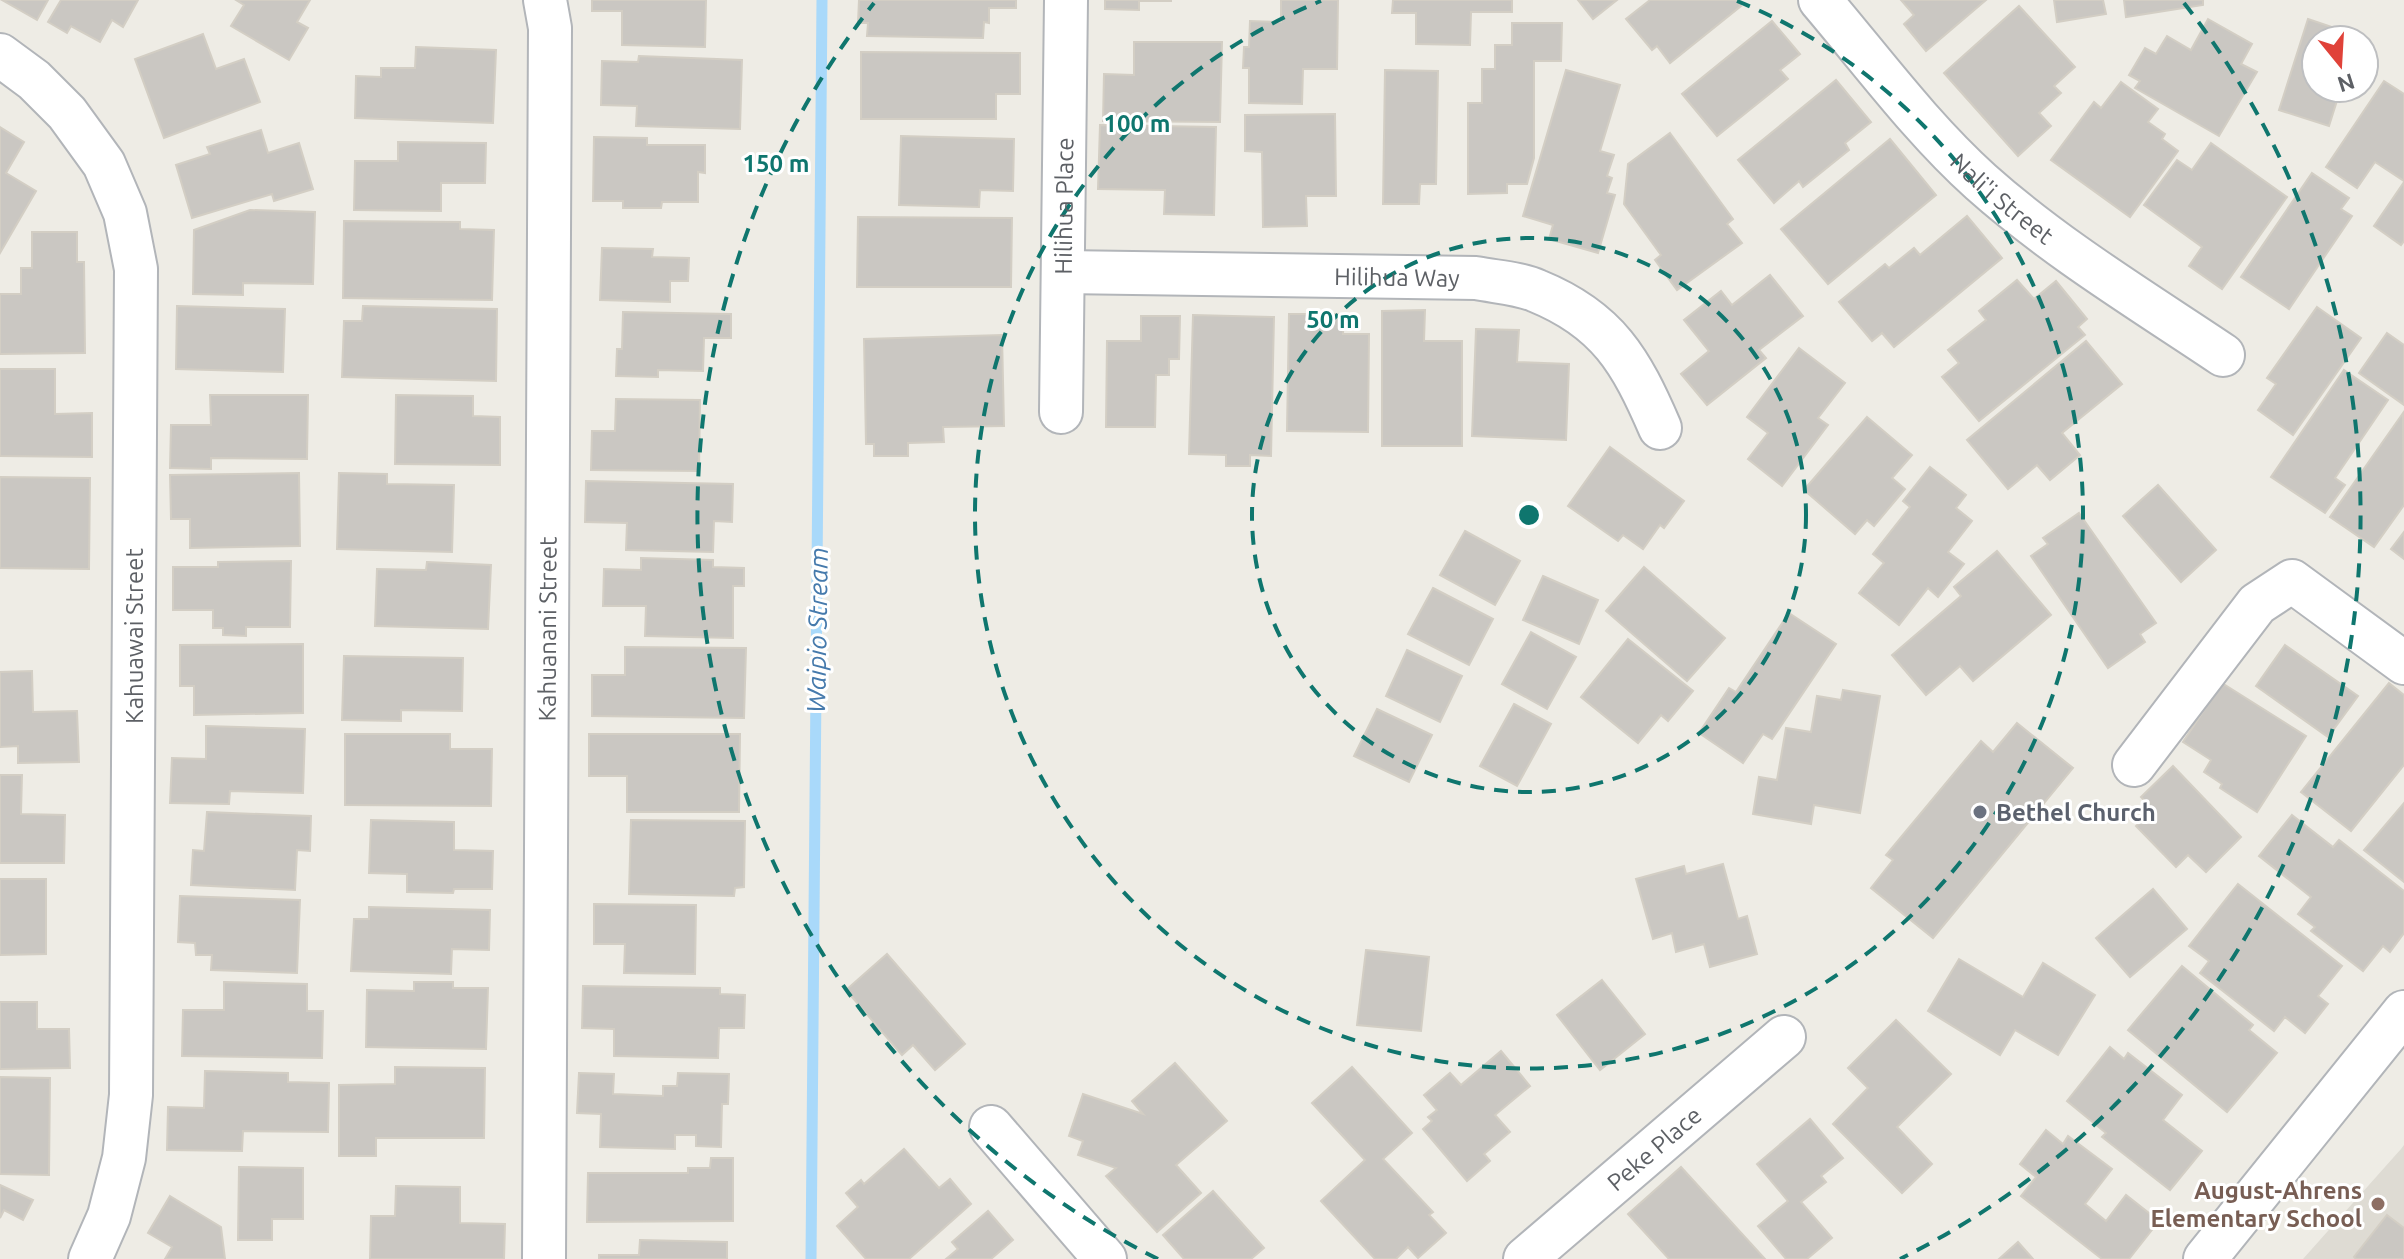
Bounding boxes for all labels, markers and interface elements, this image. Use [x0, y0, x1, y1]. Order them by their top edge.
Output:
north arrow [2300, 24, 2380, 104]
text: N [2335, 69, 2358, 98]
text: 100 m [1104, 110, 1170, 137]
street label: Hilihua Place [1049, 137, 1078, 275]
street label: Nali'i Street [1945, 147, 2059, 249]
text: 150 m [743, 150, 809, 177]
street label: Hilihua Way [1334, 262, 1460, 291]
text: 50 m [1306, 306, 1360, 333]
centre of rings [1515, 501, 1543, 529]
street label: Kahuanani Street [533, 536, 561, 722]
street label: Kahuawai Street [121, 547, 148, 724]
water label: Waipio Stream [801, 547, 833, 713]
place label: Bethel Church [1996, 799, 2156, 826]
marker: Bethel Church [1971, 803, 1989, 821]
street label: Peke Place [1602, 1101, 1707, 1196]
place label: August-Ahrens Elementary School [2150, 1177, 2362, 1232]
marker: August-Ahrens Elementary School [2369, 1195, 2387, 1213]

